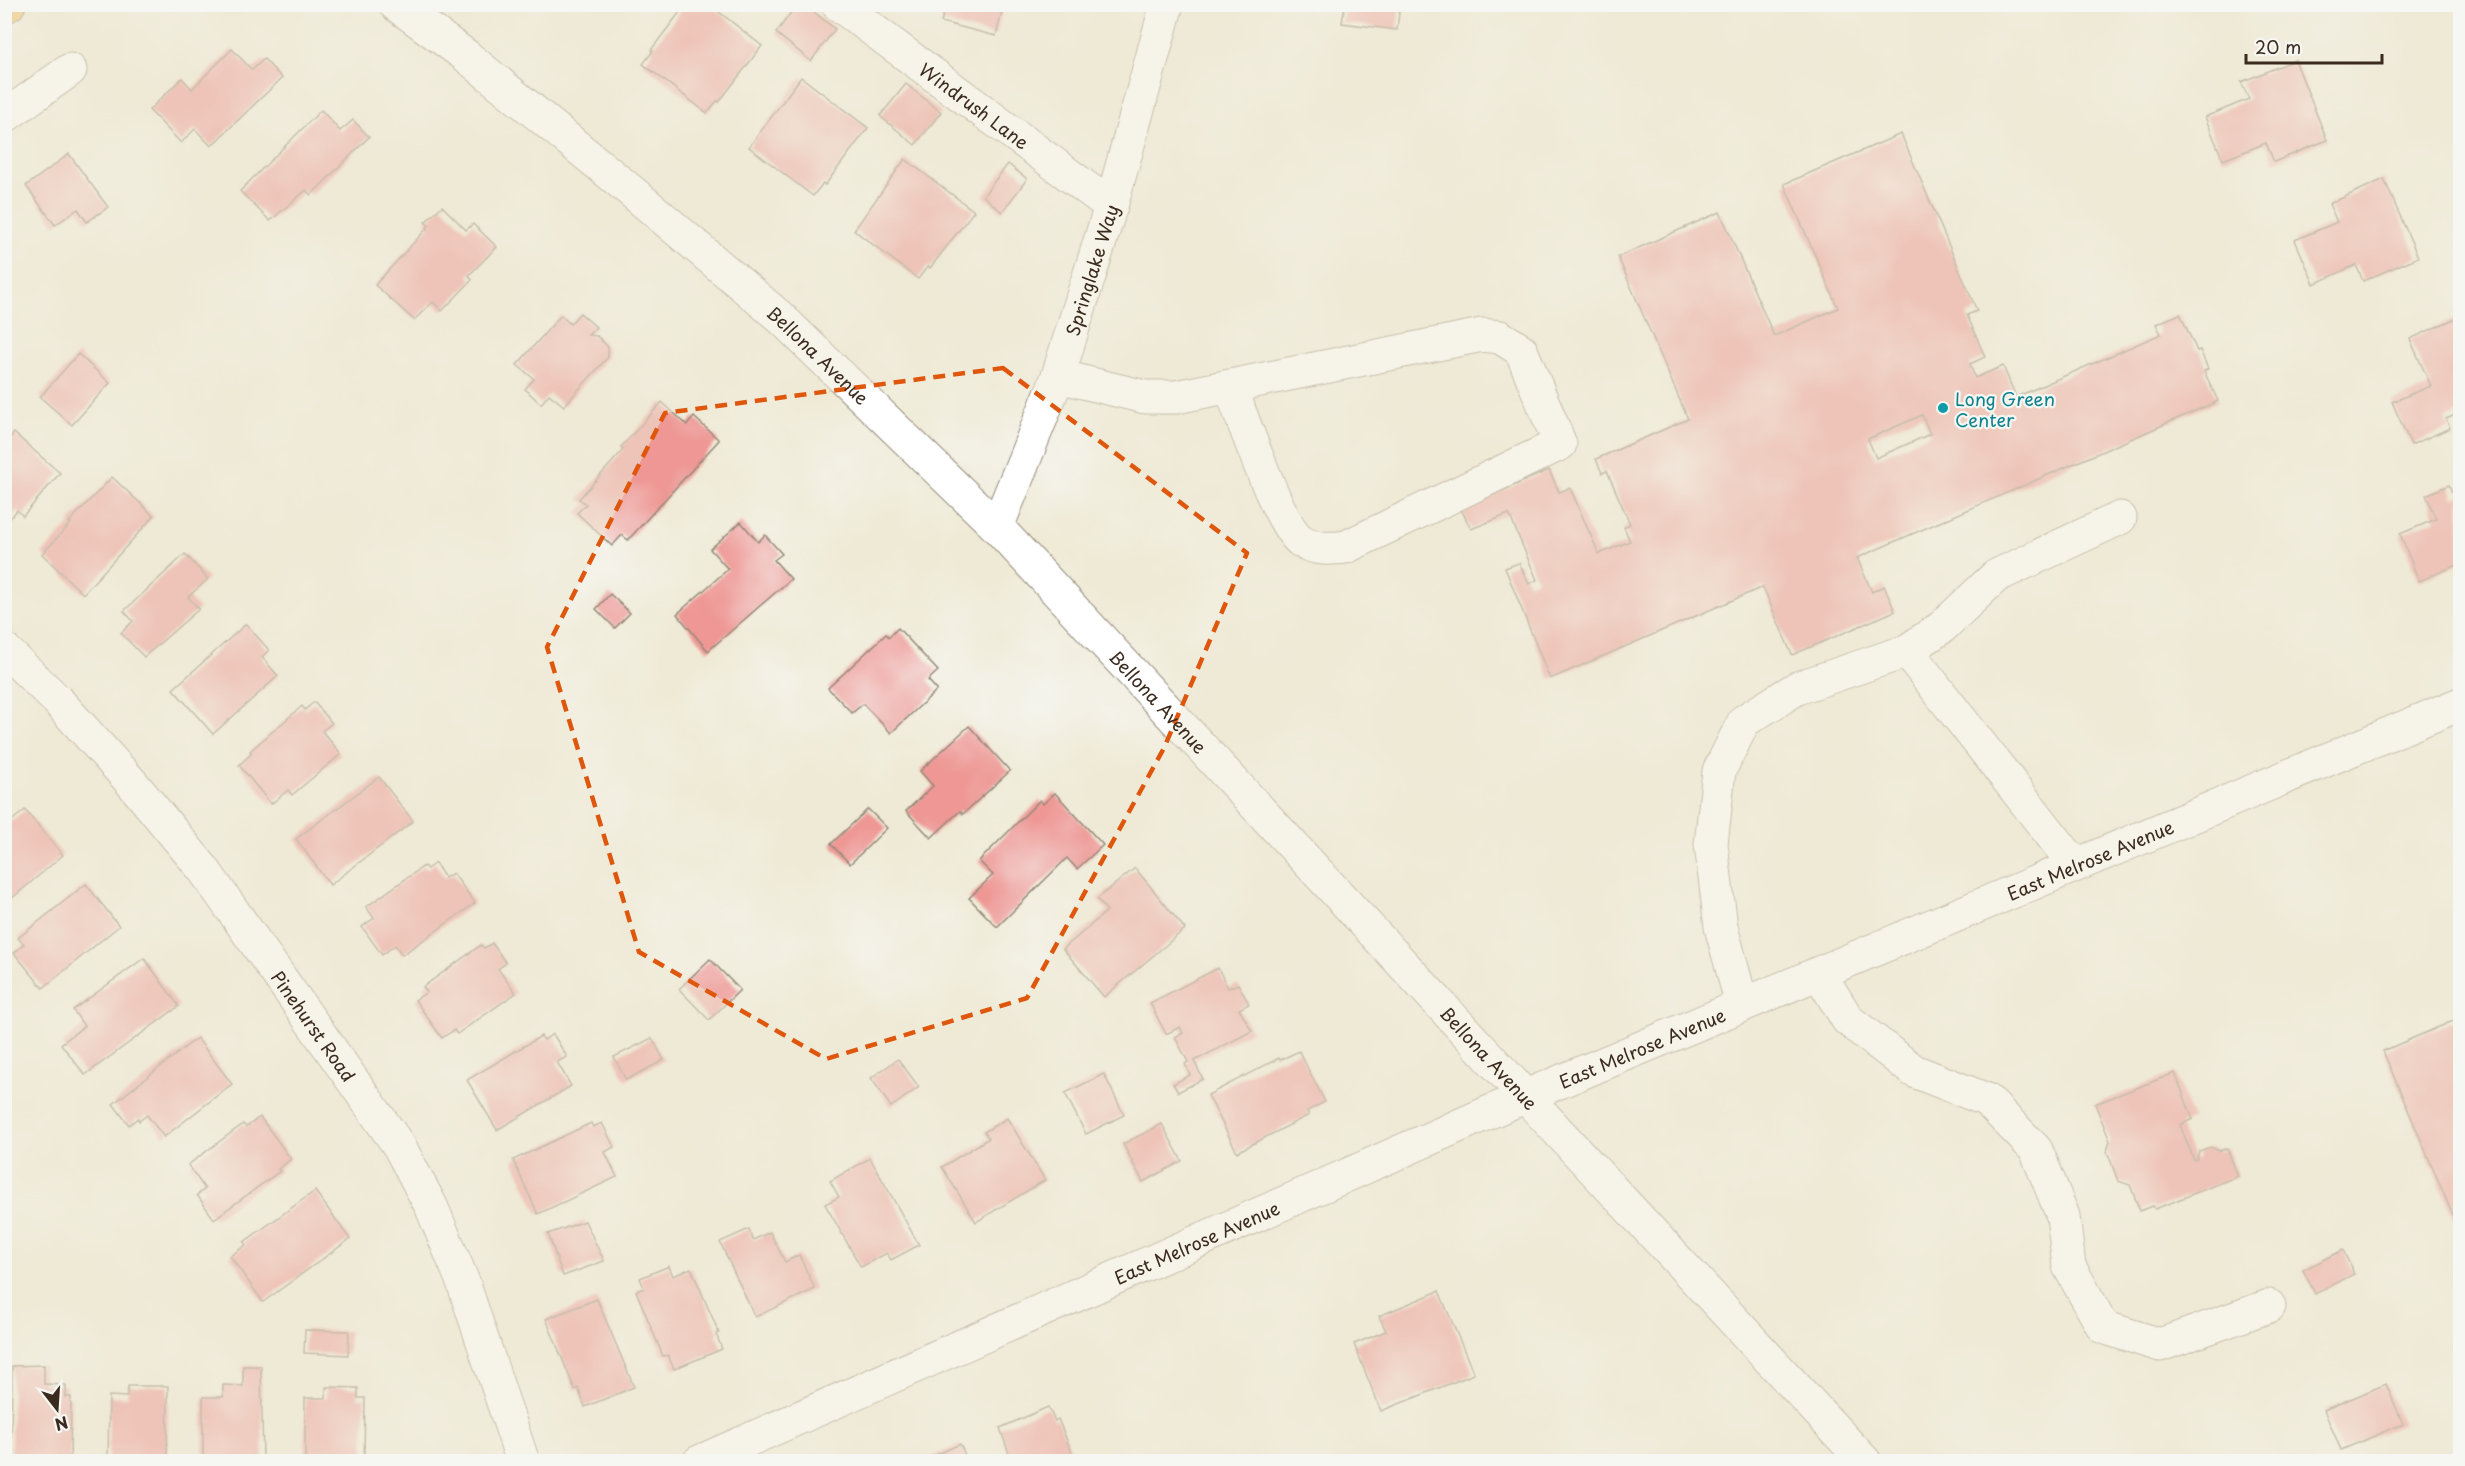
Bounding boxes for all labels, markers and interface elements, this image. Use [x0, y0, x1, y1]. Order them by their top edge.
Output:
scale bar [2246, 27, 2382, 65]
text: 20 m [2255, 33, 2301, 60]
street label: Windrush Lane [914, 55, 1035, 155]
street label: Springlake Way [1058, 201, 1124, 339]
street label: Bellona Avenue [762, 299, 876, 410]
place label: Long Green Center [1955, 385, 2055, 433]
marker: Long Green Center [1936, 401, 1950, 415]
street label: Bellona Avenue [1104, 643, 1214, 759]
street label: East Melrose Avenue [2003, 812, 2178, 906]
street label: Pinehurst Road [265, 965, 363, 1087]
street label: Bellona Avenue [1434, 1000, 1545, 1115]
street label: East Melrose Avenue [1554, 1000, 1729, 1094]
street label: East Melrose Avenue [1109, 1193, 1284, 1290]
north arrow [27, 1379, 87, 1439]
text: N [52, 1411, 71, 1438]

